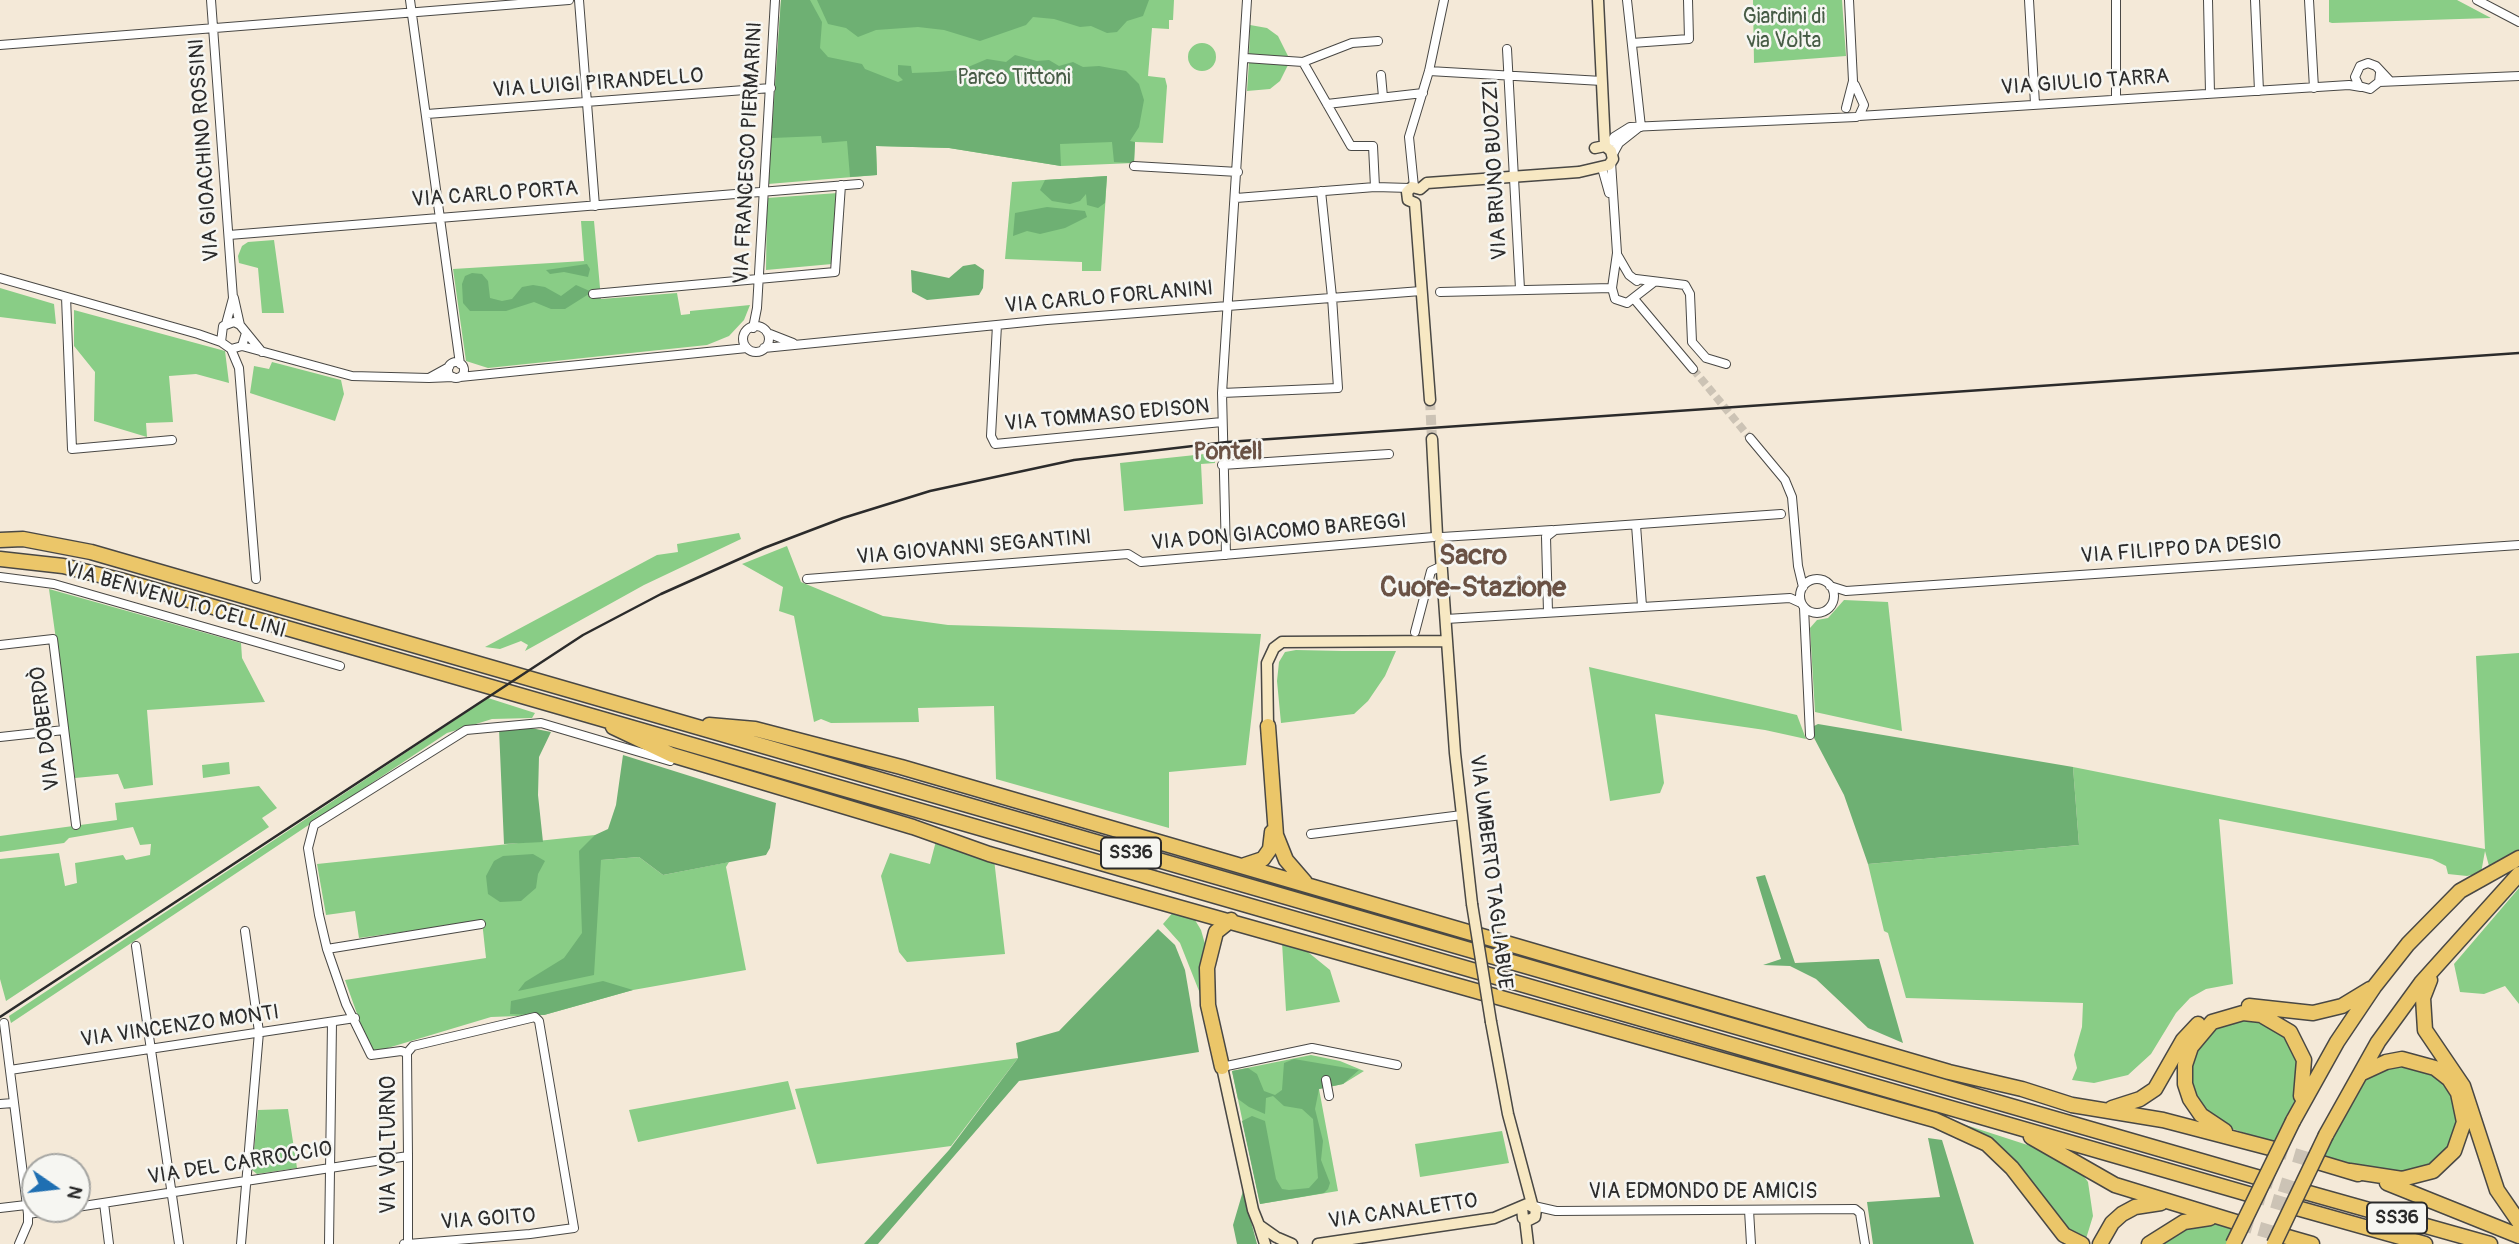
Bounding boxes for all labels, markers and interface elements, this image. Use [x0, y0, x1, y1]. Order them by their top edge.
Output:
park label: Giardini di via Volta [1743, 5, 1825, 55]
street label: VIA FRANCESCO PIERMARINI [730, 21, 768, 285]
street label: VIA GIOACHINO ROSSINI [185, 38, 225, 262]
street label: VIA LUIGI PIRANDELLO [492, 64, 704, 104]
street label: VIA GIULIO TARRA [2000, 65, 2170, 101]
park label: Parco Tittoni [957, 66, 1071, 92]
street label: VIA BRUNO BUOZZI [1479, 79, 1513, 261]
street label: VIA CARLO PORTA [411, 177, 579, 213]
street label: VIA CARLO FORLANINI [1004, 276, 1214, 320]
street label: VIA TOMMASO EDISON [1004, 394, 1210, 438]
district label: Pontell [1193, 439, 1263, 467]
street label: VIA DON GIACOMO BAREGGI [1150, 509, 1408, 557]
street label: VIA GIOVANNI SEGANTINI [855, 525, 1093, 571]
street label: VIA FILIPPO DA DESIO [2080, 530, 2282, 570]
district label: Sacro Cuore-Stazione [1380, 540, 1566, 606]
street label: VIA BENVENUTO CELLINI [61, 557, 289, 645]
street label: VIA DOBERDÒ [26, 664, 66, 792]
street label: VIA UMBERTO TAGLIABUE [1463, 753, 1517, 991]
road number: SS36 [1101, 838, 1161, 868]
street label: VIA VINCENZO MONTI [79, 1001, 281, 1053]
street label: VIA VOLTURNO [377, 1076, 403, 1214]
street label: VIA DEL CARROCCIO [146, 1137, 334, 1191]
north arrow [21, 1153, 91, 1223]
street label: VIA EDMONDO DE AMICIS [1589, 1180, 1817, 1206]
text: N [61, 1183, 88, 1202]
street label: VIA CANALETTO [1327, 1189, 1479, 1235]
road number: SS36 [2367, 1202, 2427, 1234]
street label: VIA GOITO [440, 1204, 536, 1236]

